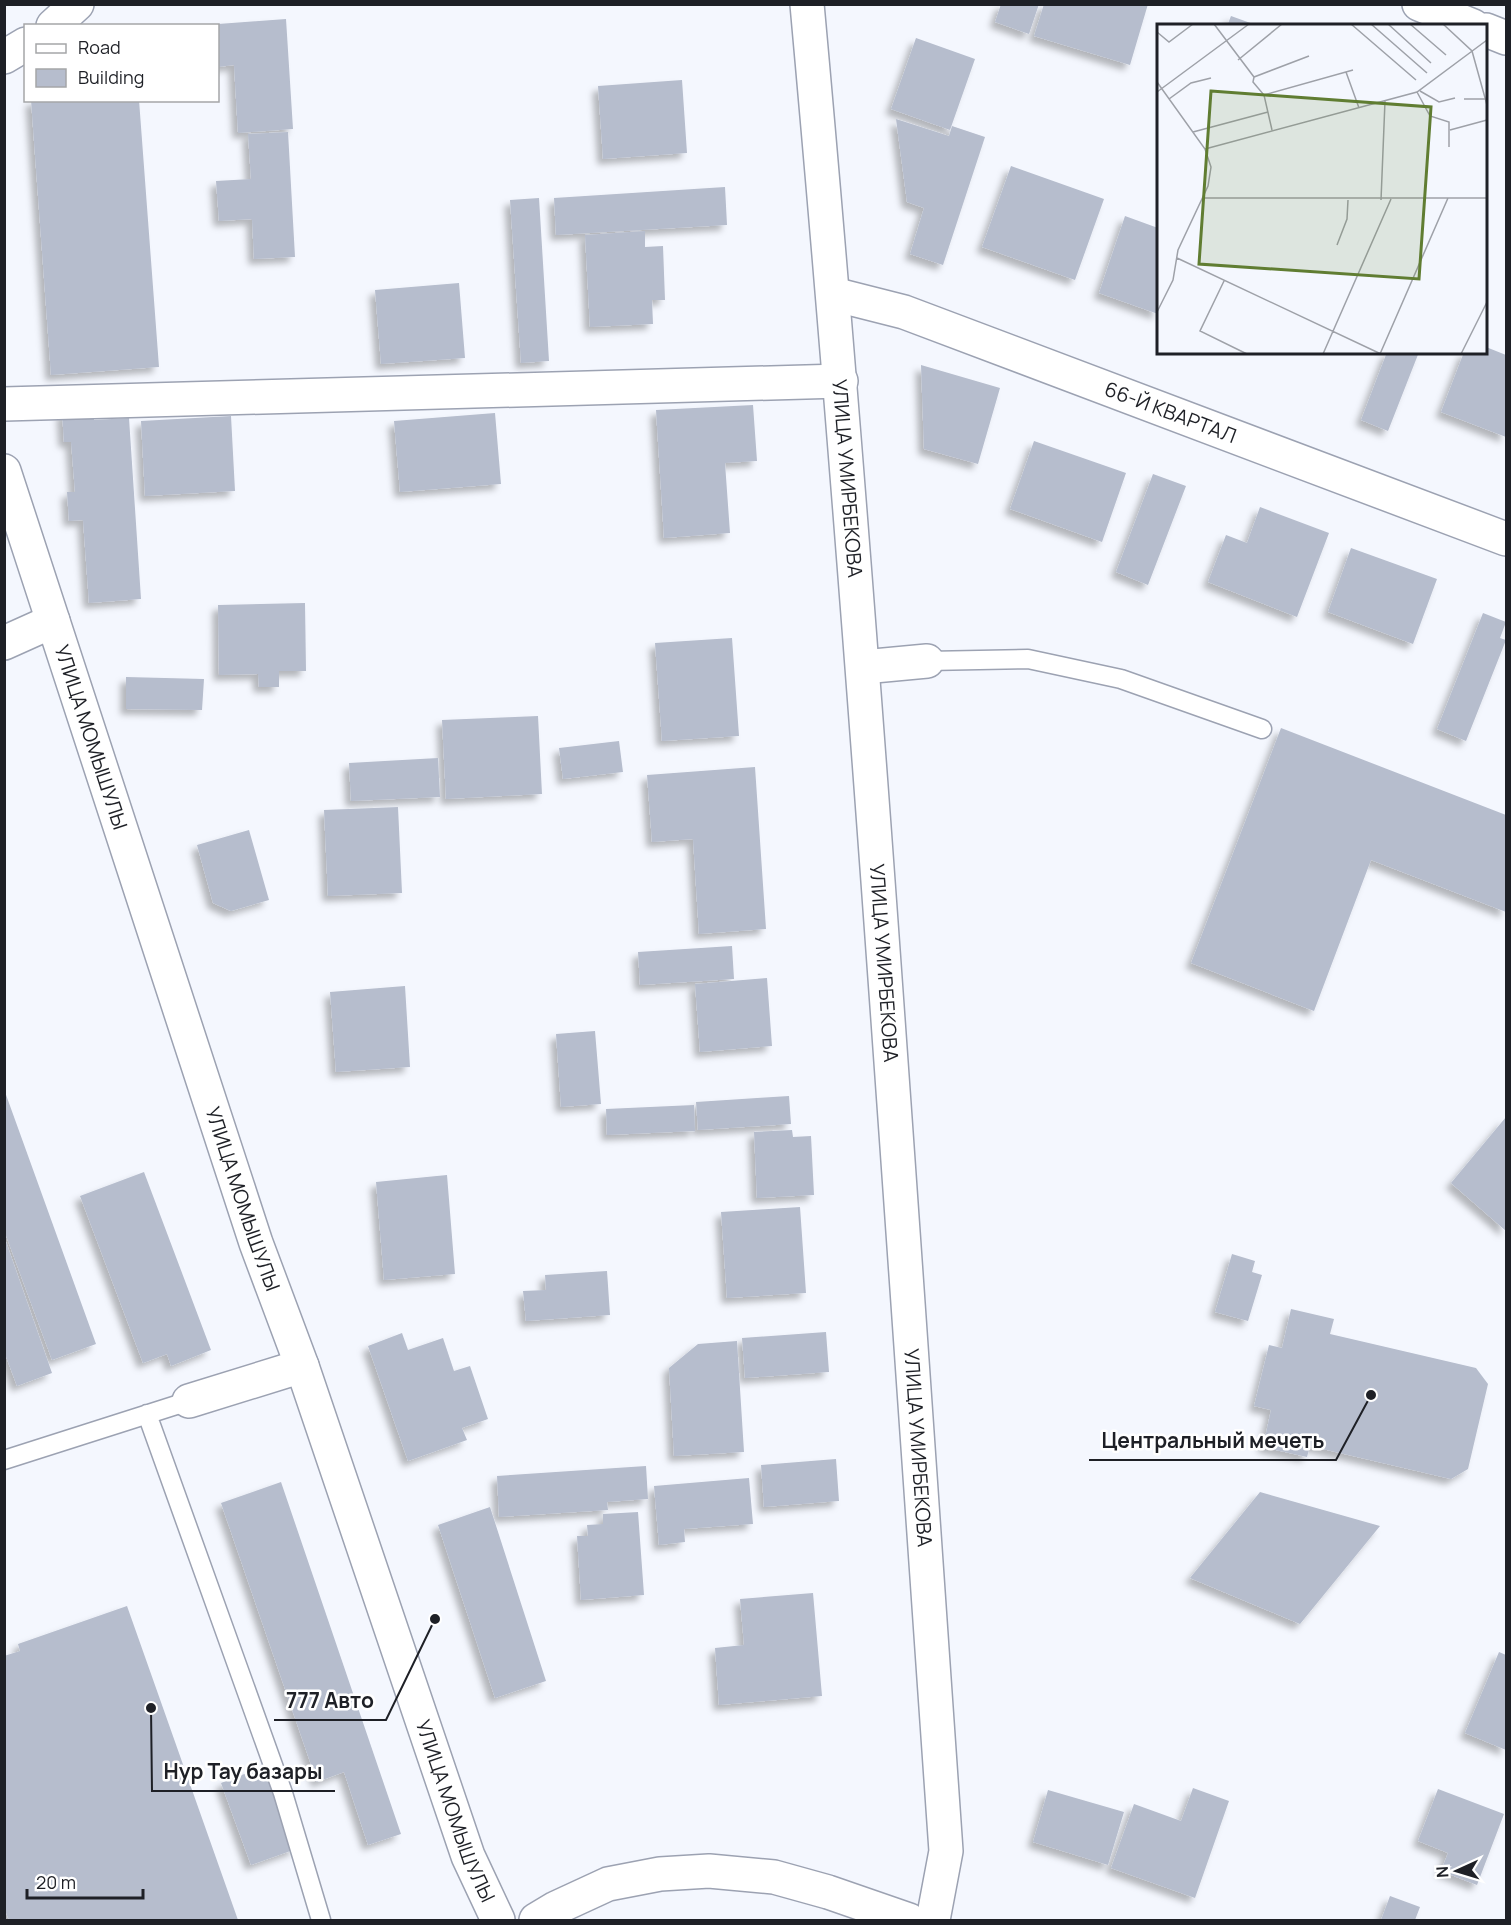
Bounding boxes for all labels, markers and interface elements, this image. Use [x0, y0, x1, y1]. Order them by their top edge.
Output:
legend [24, 24, 219, 102]
inset map [1157, 24, 1487, 354]
text: Road [78, 35, 121, 59]
text: Building [78, 65, 144, 89]
street label: 66-Й КВАРТАЛ [1101, 375, 1240, 449]
street label: УЛИЦА УМИРБЕКОВА [826, 378, 869, 579]
street label: УЛИЦА МОМЫШУЛЫ [49, 641, 134, 833]
street label: УЛИЦА УМИРБЕКОВА [864, 863, 905, 1063]
street label: УЛИЦА МОМЫШУЛЫ [199, 1103, 287, 1295]
street label: УЛИЦА УМИРБЕКОВА [898, 1347, 939, 1548]
callout: Центральный мечеть [1089, 1421, 1336, 1460]
text: Центральный мечеть [1102, 1426, 1324, 1454]
callout: 777 Авто [274, 1681, 386, 1720]
text: 777 Авто [286, 1686, 374, 1714]
street label: УЛИЦА МОМЫШУЛЫ [410, 1716, 502, 1906]
callout: Нур Тау базары [152, 1752, 335, 1791]
text: Нур Тау базары [164, 1757, 322, 1785]
north arrow [1427, 1841, 1487, 1901]
scale bar [27, 1862, 142, 1900]
text: N [1431, 1866, 1453, 1879]
text: 20 m [36, 1870, 76, 1894]

